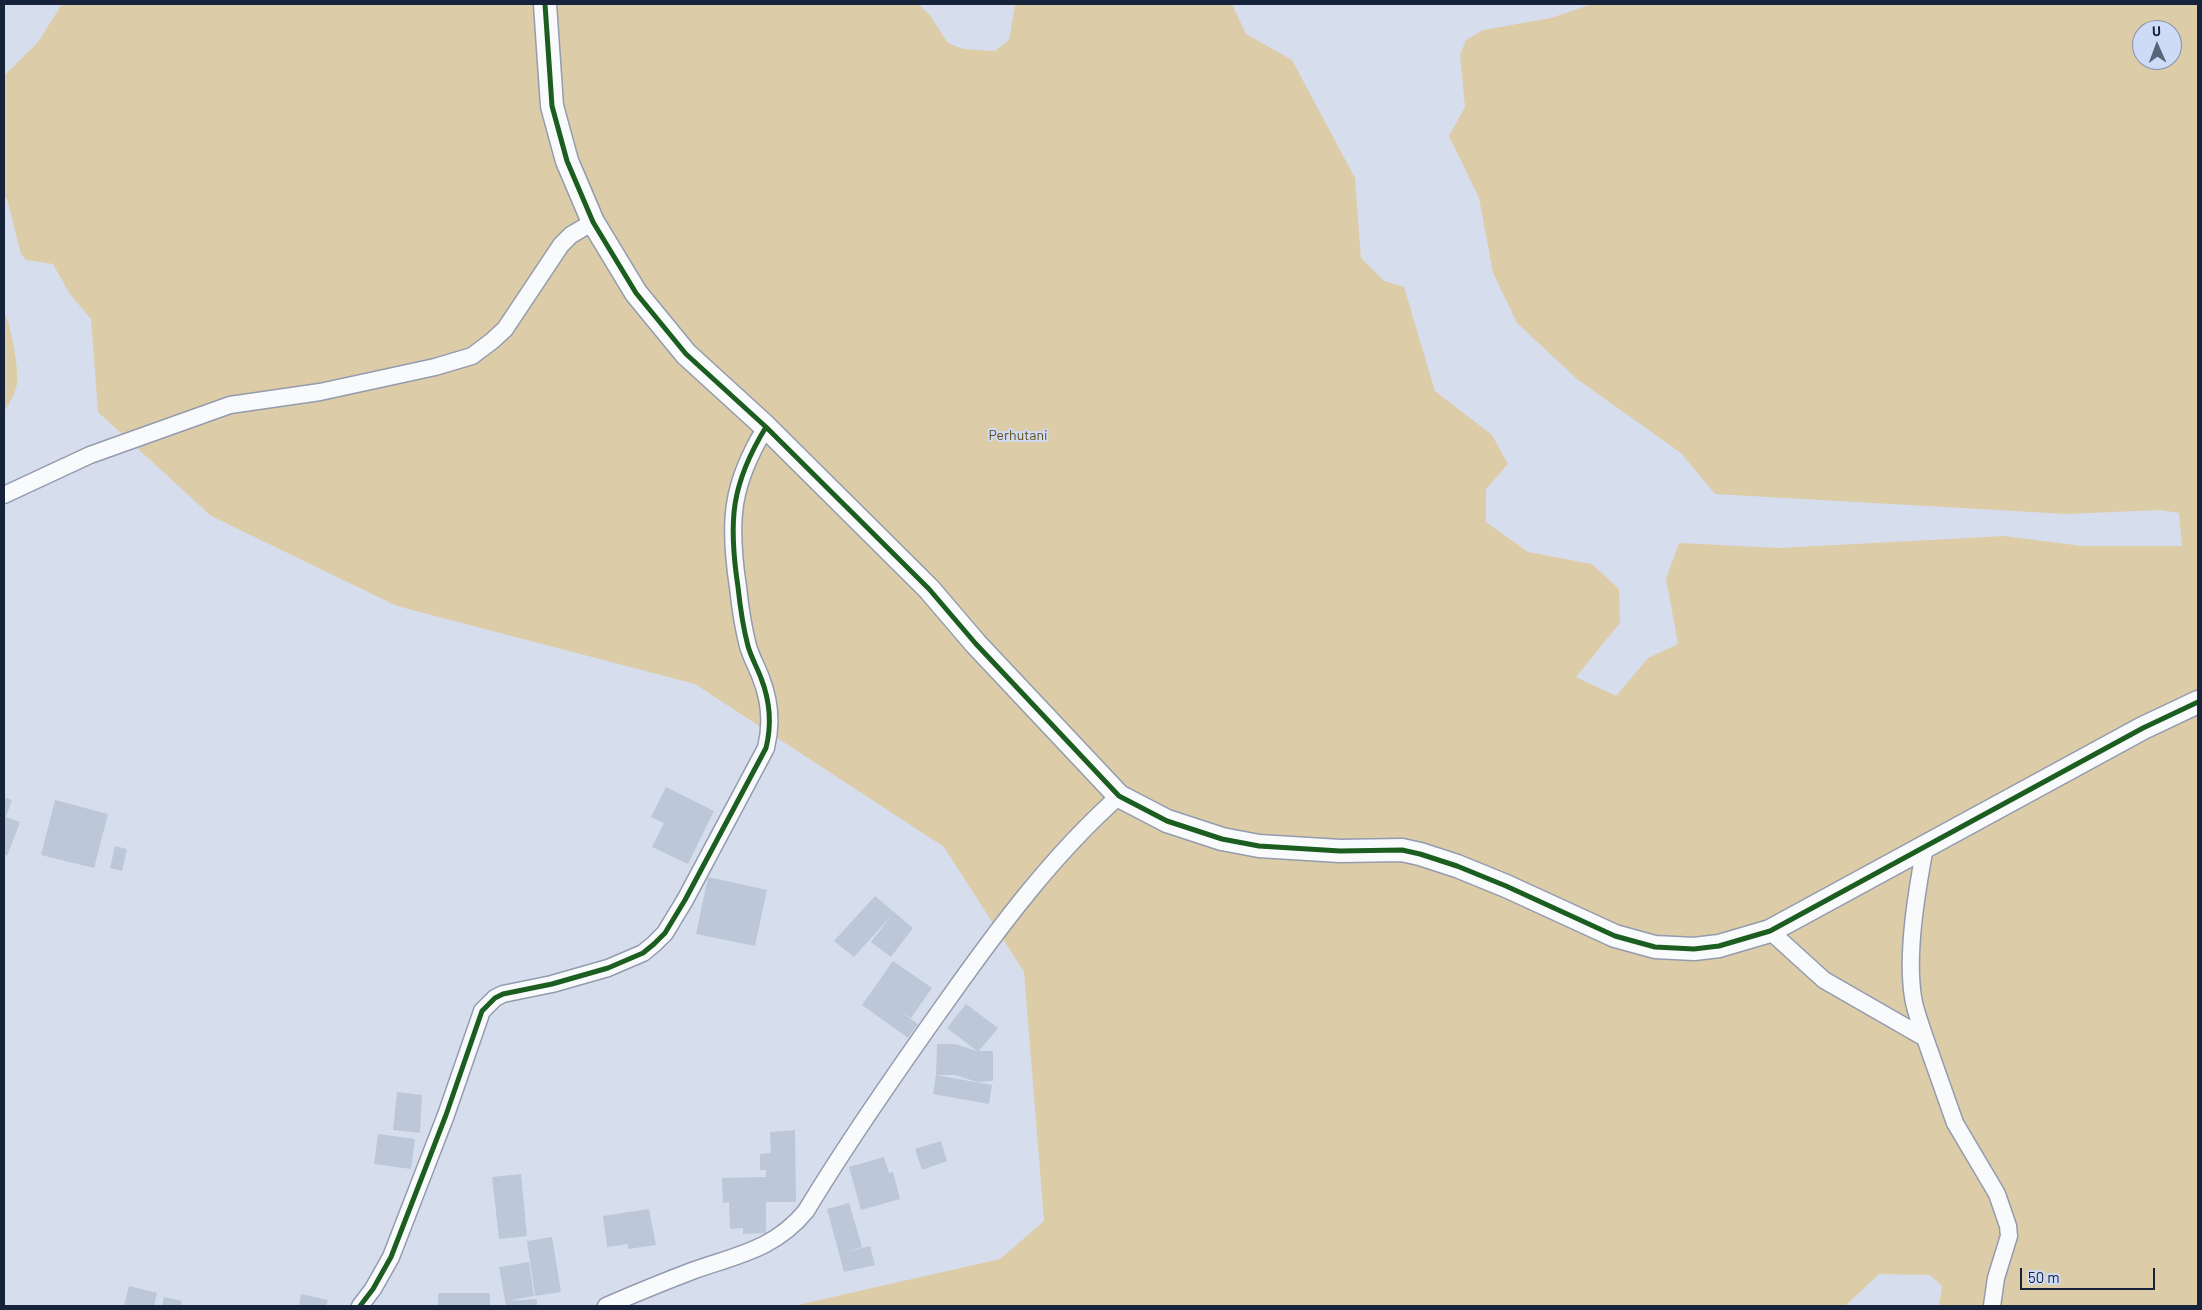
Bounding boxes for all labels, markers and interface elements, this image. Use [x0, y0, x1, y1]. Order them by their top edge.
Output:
north arrow [2132, 20, 2182, 70]
text: U [2152, 22, 2161, 39]
park label: Perhutani [988, 427, 1048, 443]
scale bar [2022, 1258, 2157, 1290]
text: 50 m [2028, 1268, 2060, 1286]

